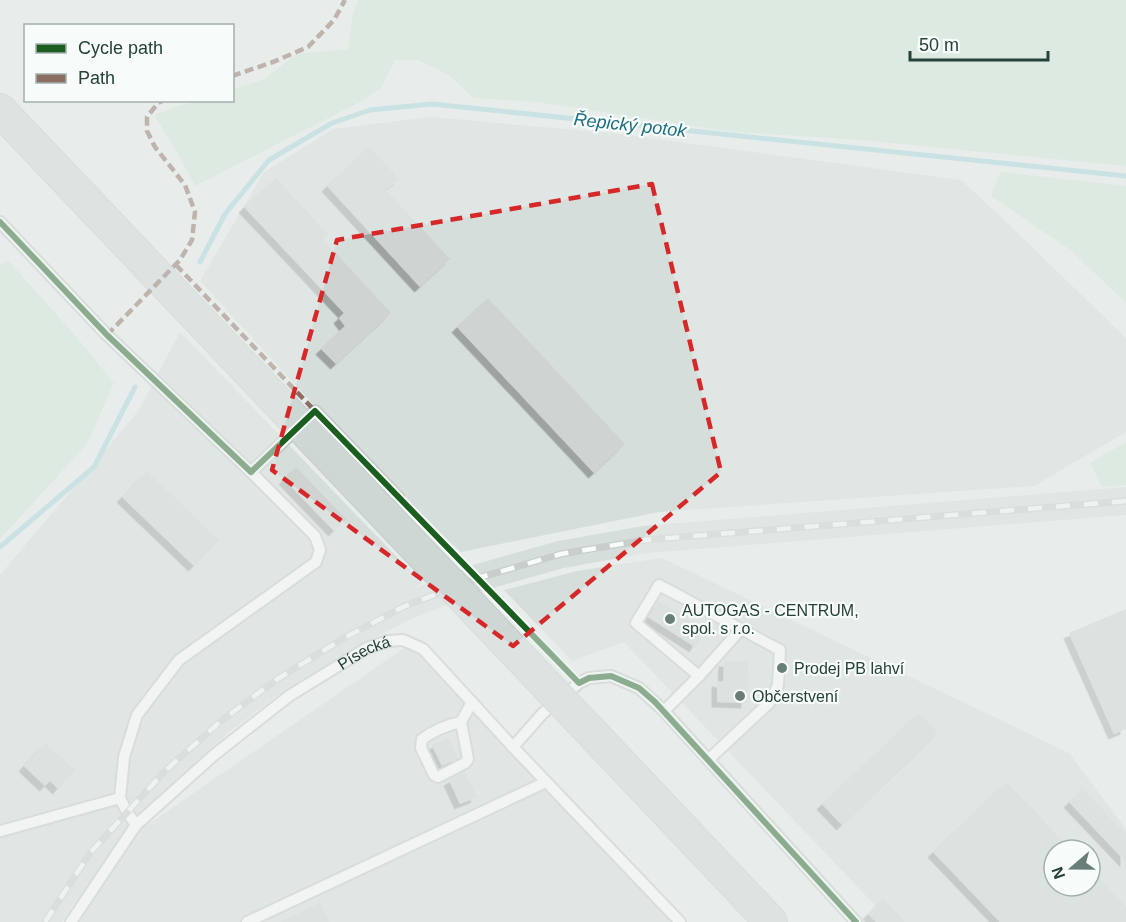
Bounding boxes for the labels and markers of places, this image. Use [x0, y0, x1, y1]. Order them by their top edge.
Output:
place label: AUTOGAS - CENTRUM, spol. s r.o. [682, 602, 859, 637]
marker: AUTOGAS - CENTRUM, spol. s r.o. [663, 612, 677, 626]
place label: Prodej PB lahví [794, 660, 905, 677]
marker: Prodej PB lahví [775, 661, 789, 675]
place label: Občerstvení [752, 688, 839, 705]
marker: Občerstvení [733, 689, 747, 703]

